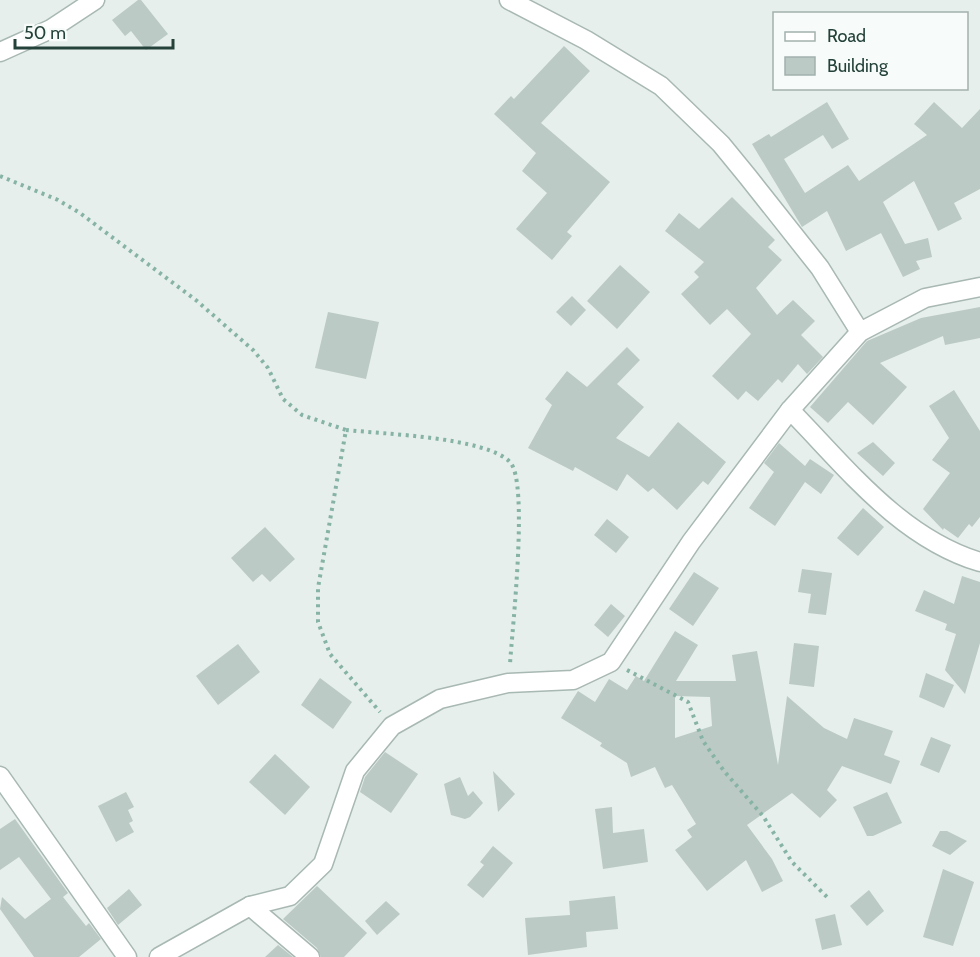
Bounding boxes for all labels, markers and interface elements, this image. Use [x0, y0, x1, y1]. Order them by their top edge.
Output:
scale bar [15, 12, 172, 50]
legend [773, 12, 968, 90]
text: 50 m [24, 22, 66, 44]
text: Road [827, 25, 866, 47]
text: Building [827, 55, 889, 77]

